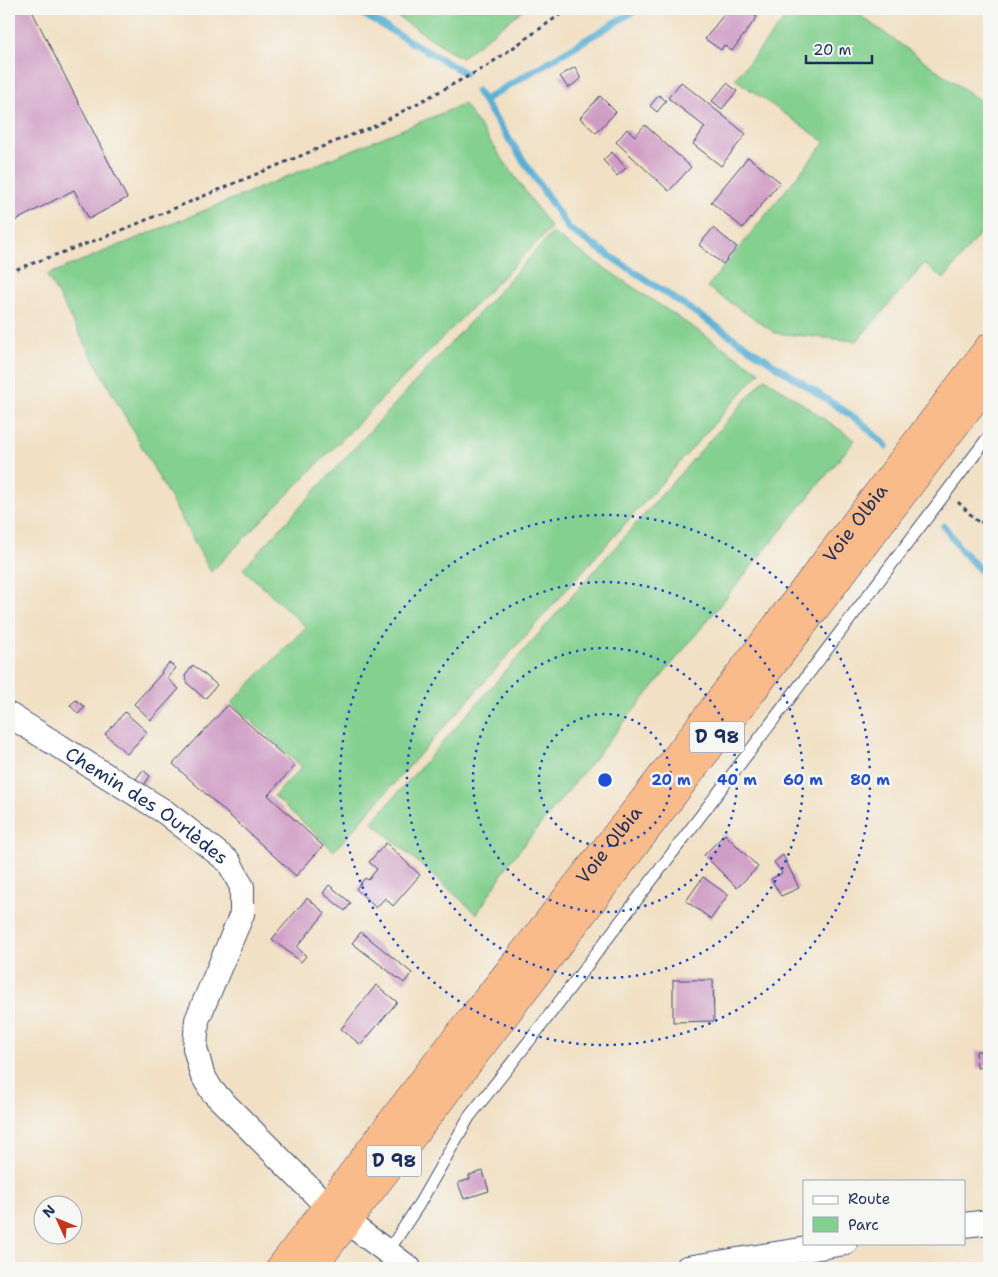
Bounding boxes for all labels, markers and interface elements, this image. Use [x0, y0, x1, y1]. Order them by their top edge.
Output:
scale bar [806, 32, 872, 64]
text: 20 m [813, 40, 852, 60]
street label: Voie Olbia [817, 478, 893, 567]
road number: D 98 [690, 722, 744, 752]
street label: Chemin des Ourlèdes [61, 741, 234, 870]
text: 20 m [651, 770, 691, 790]
text: 40 m [717, 770, 757, 790]
text: 60 m [783, 770, 823, 790]
text: 80 m [850, 770, 890, 790]
centre of rings [596, 771, 614, 789]
street label: Voie Olbia [570, 800, 647, 889]
road number: D 98 [366, 1146, 422, 1176]
legend [803, 1180, 966, 1244]
text: Route [848, 1189, 890, 1209]
north arrow [32, 1194, 82, 1244]
text: N [38, 1201, 59, 1221]
text: Parc [848, 1215, 879, 1235]

